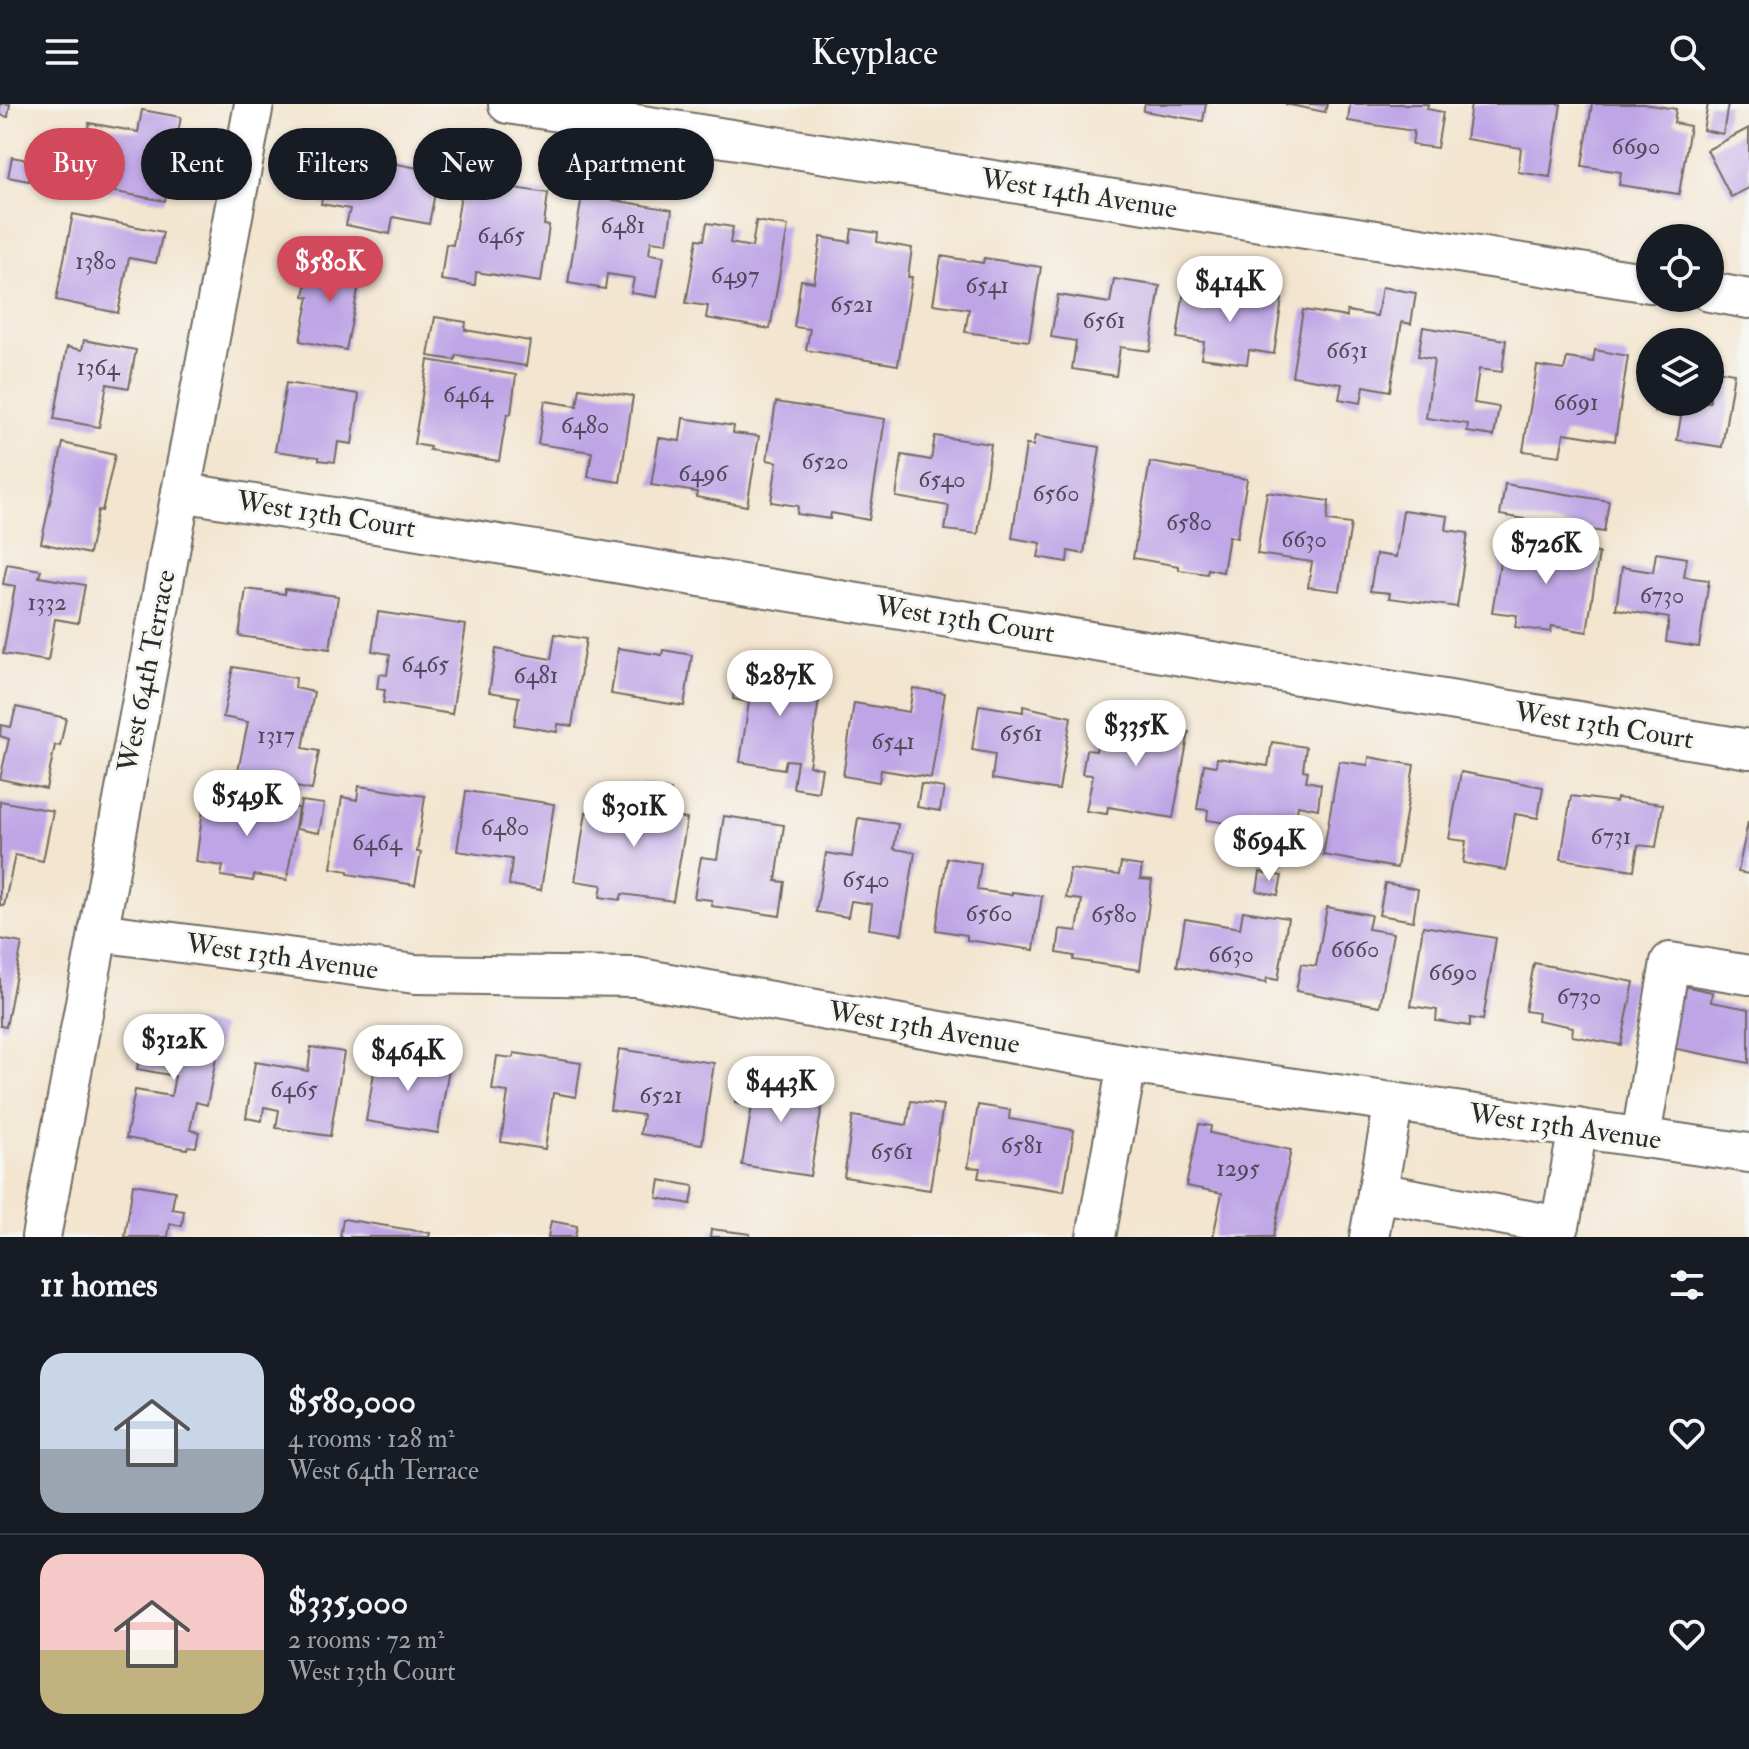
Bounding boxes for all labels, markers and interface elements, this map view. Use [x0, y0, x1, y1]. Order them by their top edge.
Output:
icon: menu [40, 30, 84, 74]
text: Keyplace [811, 30, 938, 75]
icon: search [1665, 30, 1709, 74]
chip: Buy [24, 128, 125, 200]
chip: Rent [141, 128, 252, 200]
chip: Filters [268, 128, 397, 200]
chip: New [413, 128, 522, 200]
chip: Apartment [538, 128, 714, 200]
house number: 6690 [1612, 131, 1660, 162]
street label: West 14th Avenue [977, 161, 1180, 227]
house number: 6481 [601, 210, 645, 241]
house number: 6465 [477, 220, 525, 251]
map controls [1636, 224, 1724, 416]
button: locate [1636, 224, 1724, 312]
pin: $580K [274, 236, 386, 304]
house number: 1380 [75, 246, 117, 277]
text: $580K [295, 246, 365, 278]
pin: $414K [1174, 256, 1286, 324]
house number: 6497 [711, 260, 759, 291]
text: $414K [1195, 266, 1265, 298]
house number: 6541 [965, 270, 1009, 301]
house number: 6521 [830, 289, 874, 320]
house number: 6561 [1082, 305, 1126, 336]
button: layers [1636, 328, 1724, 416]
house number: 6631 [1326, 335, 1368, 366]
house number: 1364 [77, 352, 120, 383]
house number: 6464 [443, 379, 494, 410]
house number: 6691 [1554, 387, 1598, 418]
house number: 6480 [561, 410, 609, 441]
house number: 6520 [801, 446, 849, 477]
house number: 6496 [678, 458, 730, 489]
house number: 6540 [918, 464, 966, 495]
house number: 6560 [1033, 478, 1079, 509]
street label: West 13th Court [233, 483, 418, 546]
house number: 6580 [1166, 507, 1212, 538]
pin: $726K [1490, 518, 1602, 586]
house number: 6630 [1281, 524, 1327, 555]
text: $726K [1510, 528, 1582, 560]
street label: West 64th Terrace [110, 567, 184, 776]
house number: 6730 [1640, 580, 1684, 611]
house number: 1332 [27, 587, 67, 618]
street label: West 13th Court [872, 588, 1057, 651]
house number: 6465 [401, 649, 449, 680]
pin: $287K [724, 650, 836, 718]
house number: 6481 [514, 660, 558, 691]
text: $287K [745, 660, 815, 692]
street label: West 13th Court [1511, 694, 1696, 757]
pin: $335K [1080, 700, 1192, 768]
text: $335K [1104, 710, 1168, 742]
house number: 6561 [999, 718, 1043, 749]
house number: 1317 [257, 720, 295, 751]
house number: 6541 [871, 726, 915, 757]
pin: $549K [191, 770, 303, 838]
text: $549K [212, 780, 283, 812]
pin: $301K [578, 781, 690, 849]
text: $301K [601, 791, 667, 823]
house number: 6480 [481, 812, 529, 843]
pin: $694K [1213, 815, 1325, 883]
house number: 6731 [1591, 821, 1631, 852]
text: $694K [1232, 825, 1306, 857]
house number: 6464 [352, 827, 403, 858]
house number: 6540 [842, 864, 890, 895]
house number: 6560 [966, 898, 1012, 929]
house number: 6580 [1091, 899, 1137, 930]
street label: West 13th Avenue [183, 926, 381, 988]
house number: 6660 [1331, 934, 1379, 965]
house number: 6630 [1208, 939, 1254, 970]
house number: 6690 [1429, 957, 1477, 988]
house number: 6730 [1557, 981, 1601, 1012]
street label: West 13th Avenue [825, 994, 1023, 1062]
pin: $312K [118, 1014, 230, 1082]
text: $312K [141, 1024, 207, 1056]
pin: $464K [352, 1025, 464, 1093]
text: $464K [371, 1035, 445, 1067]
pin: $443K [725, 1056, 837, 1124]
text: $443K [746, 1066, 816, 1098]
house number: 6465 [270, 1074, 318, 1105]
house number: 6521 [639, 1080, 683, 1111]
street label: West 13th Avenue [1466, 1096, 1664, 1158]
house number: 6581 [1001, 1130, 1043, 1161]
house number: 6561 [870, 1136, 914, 1167]
house number: 1295 [1216, 1153, 1260, 1184]
icon: filters [1665, 1263, 1709, 1307]
text: 11 homes [40, 1264, 158, 1307]
text: $580,000 [288, 1380, 416, 1423]
icon: home [104, 1385, 200, 1481]
icon: heart [1665, 1411, 1709, 1455]
text: 4 rooms · 128 m² [288, 1423, 455, 1455]
text: West 64th Terrace [288, 1455, 479, 1487]
text: $335,000 [288, 1581, 408, 1624]
icon: home [104, 1586, 200, 1682]
icon: heart [1665, 1612, 1709, 1656]
text: 2 rooms · 72 m² [288, 1624, 445, 1656]
text: West 13th Court [288, 1656, 456, 1688]

